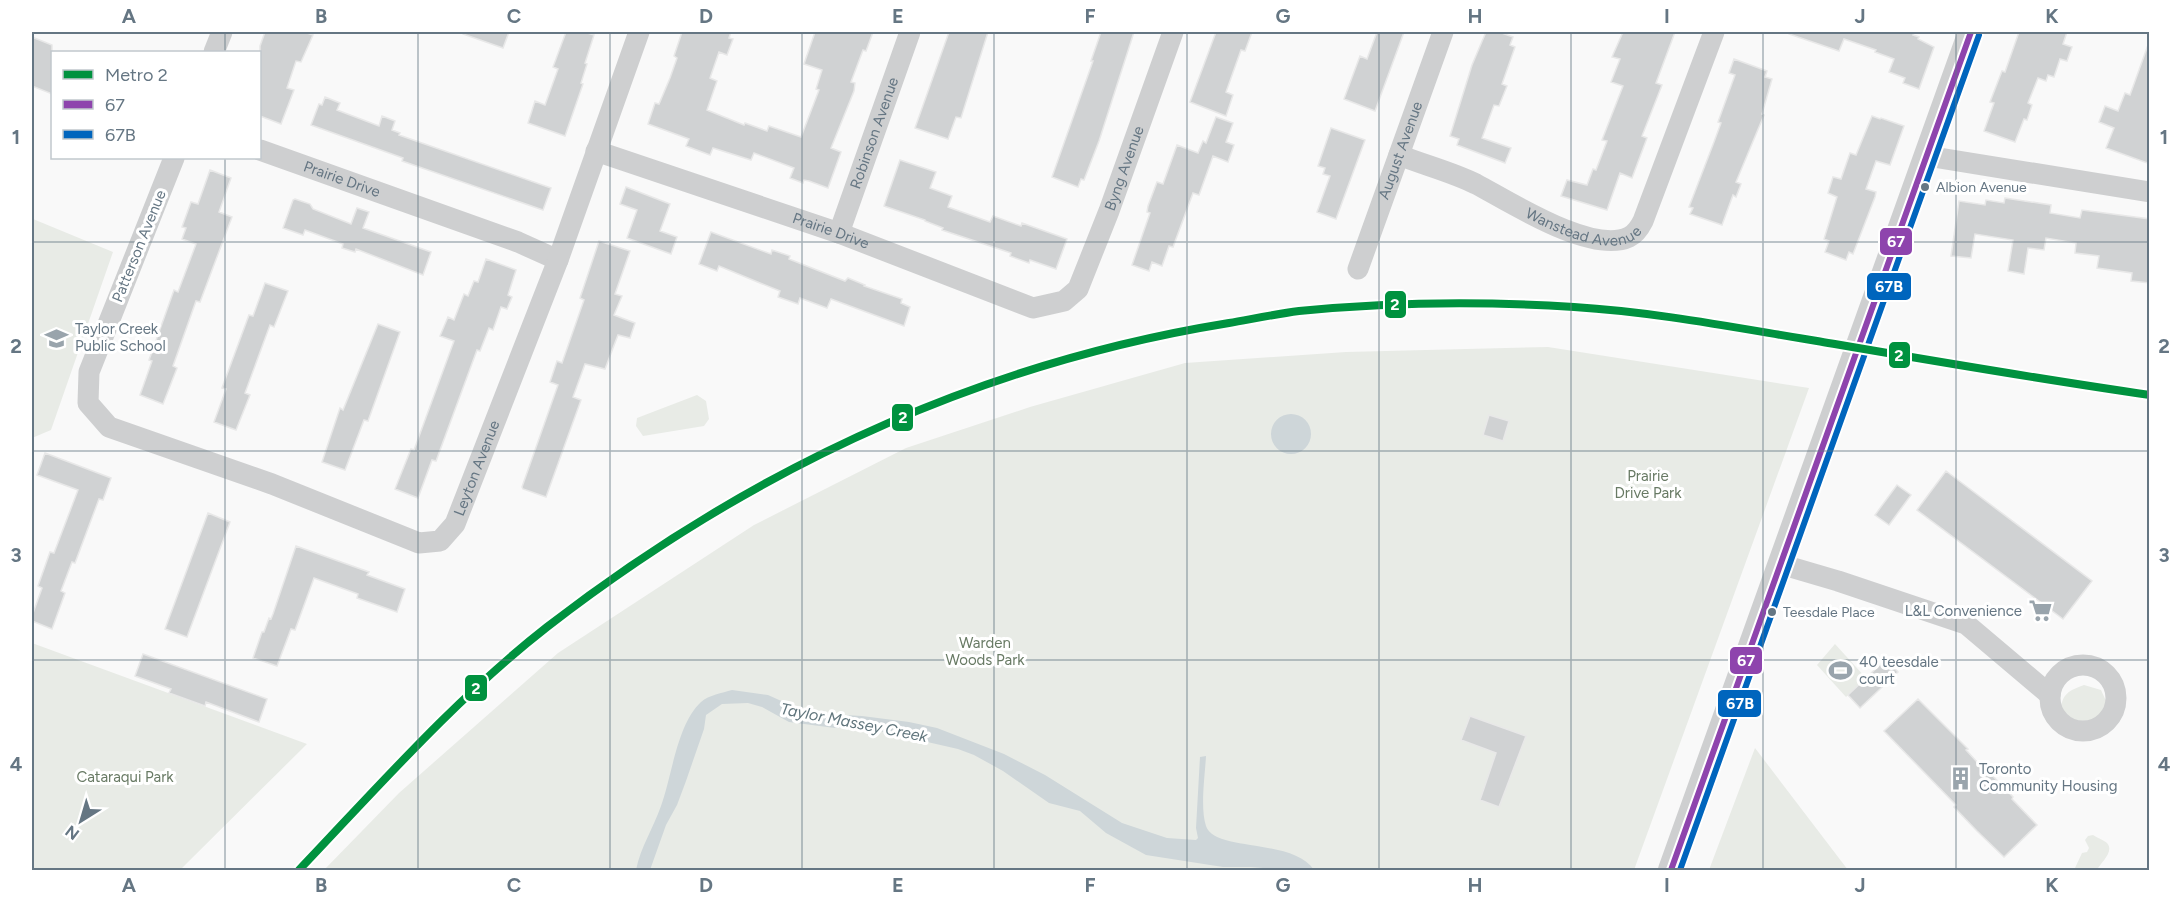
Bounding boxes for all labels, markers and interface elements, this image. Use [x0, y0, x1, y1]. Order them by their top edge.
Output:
text: A [122, 4, 137, 28]
text: B [315, 4, 327, 28]
text: C [507, 4, 521, 28]
text: D [699, 4, 713, 28]
text: E [892, 4, 904, 28]
text: F [1084, 4, 1096, 28]
text: G [1276, 4, 1291, 28]
text: H [1468, 4, 1483, 28]
text: I [1664, 4, 1670, 28]
text: J [1854, 4, 1866, 28]
text: K [2045, 4, 2059, 28]
legend [51, 51, 261, 159]
text: Metro 2 [105, 64, 168, 86]
street label: Robinson Avenue [846, 75, 902, 191]
text: 67 [105, 94, 125, 116]
street label: August Avenue [1375, 99, 1426, 202]
street label: Byng Avenue [1101, 123, 1148, 213]
text: 67B [105, 124, 136, 146]
text: 1 [12, 125, 20, 149]
text: 1 [2160, 125, 2168, 149]
street label: Prairie Drive [301, 157, 383, 201]
place label: Albion Avenue [1936, 179, 2027, 196]
marker: Albion Avenue [1919, 181, 1931, 193]
street label: Patterson Avenue [108, 187, 170, 305]
street label: Wanstead Avenue [1523, 204, 1646, 250]
street label: Prairie Drive [790, 209, 872, 253]
line badge: 67 [1879, 227, 1913, 256]
text: 67 [1887, 232, 1905, 251]
line badge: 67B [1866, 272, 1912, 301]
text: 67B [1875, 277, 1903, 296]
line badge: 2 [1384, 290, 1407, 319]
text: 2 [1390, 295, 1400, 314]
place label: Taylor Creek Public School [75, 320, 166, 355]
school or university icon: Taylor Creek Public School [44, 325, 70, 351]
text: 2 [10, 334, 22, 358]
text: 2 [2158, 334, 2170, 358]
line badge: 2 [1888, 341, 1911, 369]
text: 2 [1894, 346, 1904, 365]
line badge: 2 [891, 403, 914, 432]
text: 2 [898, 408, 908, 427]
street label: Leyton Avenue [450, 418, 504, 518]
park label: Prairie Drive Park [1615, 467, 1682, 502]
text: 3 [10, 543, 22, 567]
text: 3 [2158, 543, 2170, 567]
supermarket icon: L&L Convenience [2027, 598, 2053, 624]
place label: L&L Convenience [1905, 602, 2022, 620]
place label: Teesdale Place [1783, 604, 1875, 621]
marker: Teesdale Place [1766, 606, 1778, 618]
park label: Warden Woods Park [945, 634, 1025, 669]
line badge: 67 [1729, 646, 1763, 675]
text: 67 [1737, 651, 1755, 670]
place label: 40 teesdale court [1859, 653, 1939, 688]
sports icon: 40 teesdale court [1828, 658, 1854, 684]
line badge: 2 [464, 674, 488, 702]
text: 2 [471, 679, 481, 698]
line badge: 67B [1717, 689, 1762, 718]
text: 67B [1726, 694, 1754, 713]
water label: Taylor Massey Creek [779, 699, 930, 746]
text: 4 [10, 752, 23, 776]
text: 4 [2158, 752, 2171, 776]
place label: Toronto Community Housing [1979, 760, 2118, 795]
building icon: Toronto Community Housing [1948, 765, 1974, 791]
park label: Cataraqui Park [76, 768, 174, 786]
north arrow [51, 791, 111, 851]
text: N [62, 821, 83, 844]
text: A [122, 873, 137, 897]
text: B [315, 873, 327, 897]
text: C [507, 873, 521, 897]
text: D [699, 873, 713, 897]
text: E [892, 873, 904, 897]
text: F [1084, 873, 1096, 897]
text: G [1276, 873, 1291, 897]
text: H [1468, 873, 1483, 897]
text: I [1664, 873, 1670, 897]
text: J [1854, 873, 1866, 897]
text: K [2045, 873, 2059, 897]

